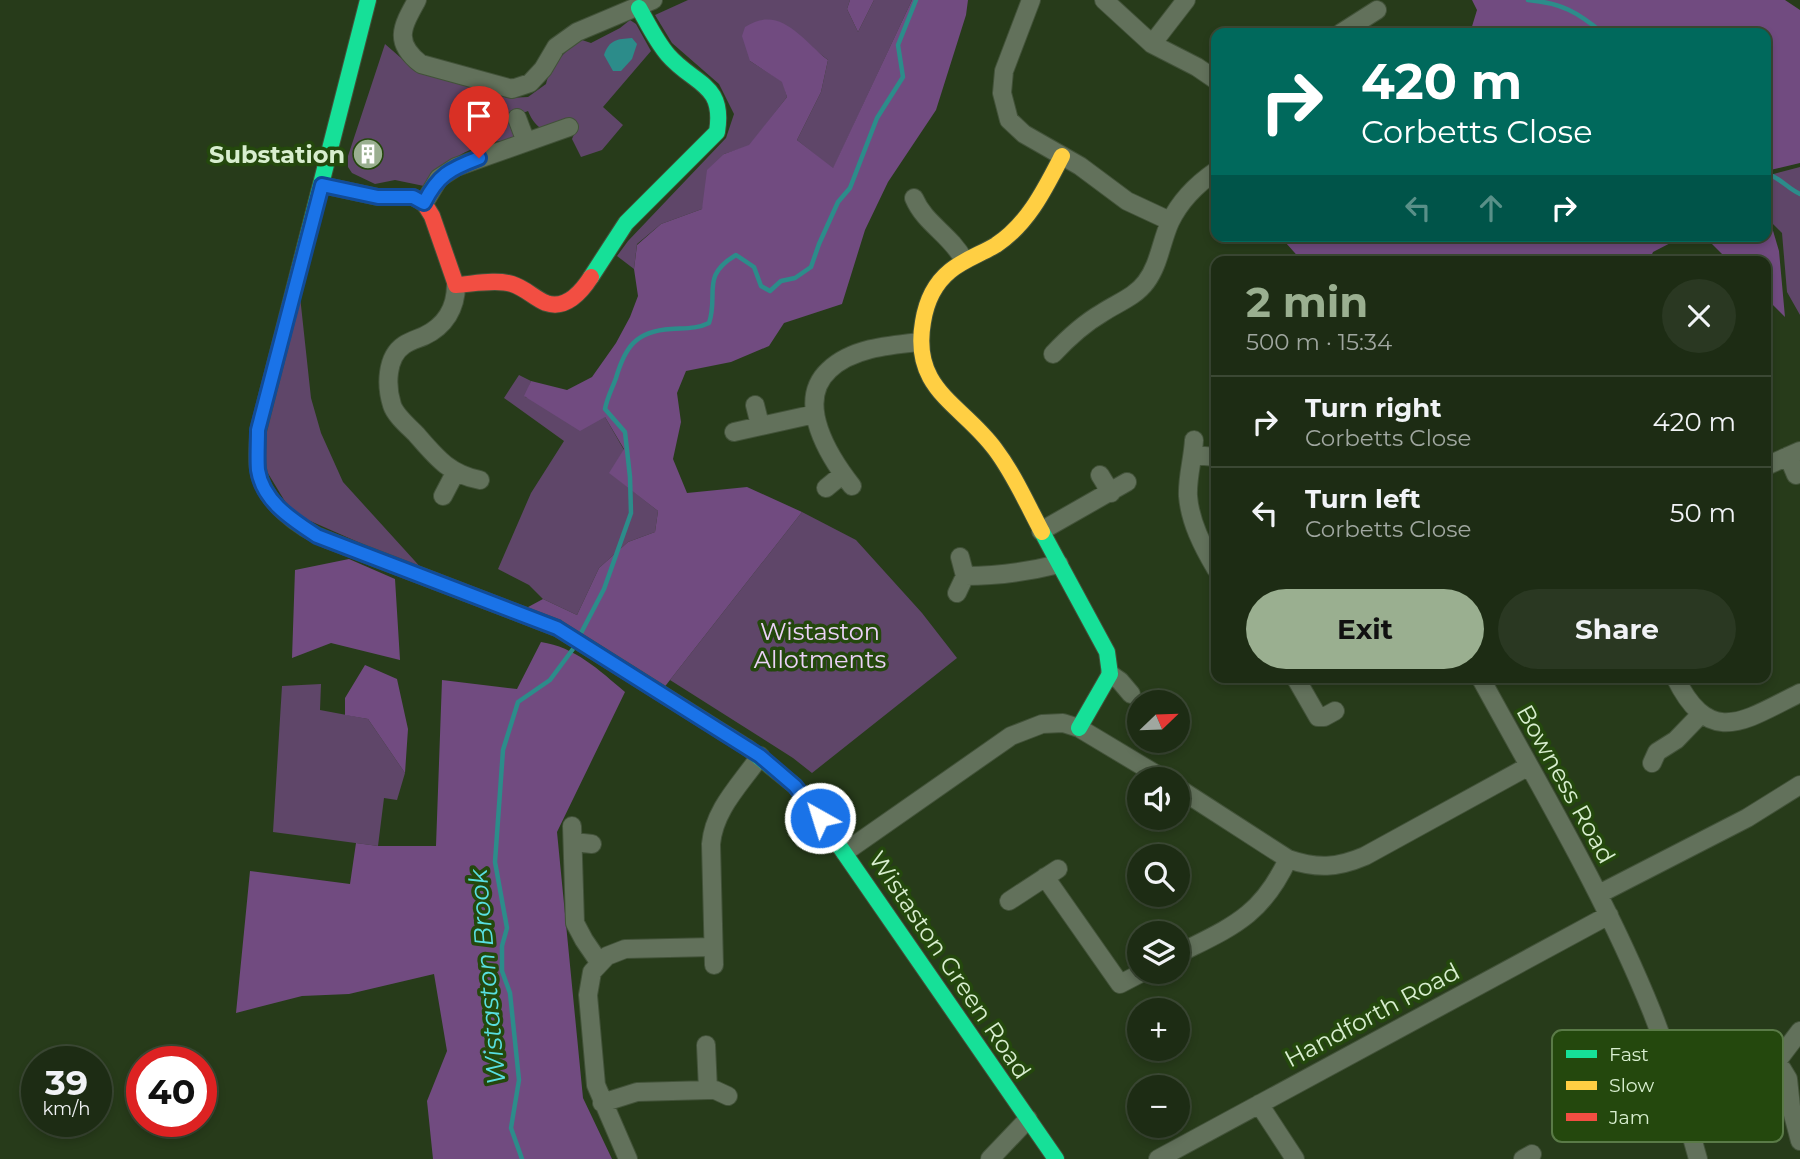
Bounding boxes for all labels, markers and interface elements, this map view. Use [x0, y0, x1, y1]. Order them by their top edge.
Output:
text: 420 m [1361, 52, 1522, 111]
icon: right [1246, 56, 1337, 147]
pin [449, 86, 509, 158]
icon: arrive [460, 97, 498, 135]
text: Corbetts Close [1361, 112, 1592, 151]
building icon: Substation [351, 137, 385, 171]
place label: Substation [209, 140, 345, 169]
icon: left [1399, 189, 1437, 227]
icon: ahead [1472, 189, 1510, 227]
icon: right [1545, 189, 1583, 227]
text: 2 min [1246, 276, 1368, 328]
button: close [1662, 279, 1736, 353]
text: 500 m · 15:34 [1246, 328, 1392, 356]
text: Turn right [1305, 392, 1441, 424]
icon: right [1246, 403, 1284, 441]
text: 420 m [1653, 406, 1736, 438]
text: Corbetts Close [1305, 424, 1471, 452]
text: Turn left [1305, 483, 1421, 515]
icon: left [1246, 494, 1284, 532]
text: 50 m [1670, 497, 1736, 529]
text: Corbetts Close [1305, 515, 1471, 543]
button: Exit [1246, 589, 1484, 669]
button: Share [1498, 589, 1736, 669]
park label: Wistaston Allotments [754, 617, 886, 674]
north arrow [1127, 690, 1190, 752]
map controls [1127, 690, 1190, 1138]
street label: Bowness Road [1510, 700, 1622, 868]
button: sound [1127, 767, 1190, 830]
position arrow [783, 781, 857, 855]
button: search [1127, 844, 1190, 907]
street label: Wistaston Green Road [863, 846, 1037, 1084]
water label: Wistaston Brook [461, 866, 512, 1086]
button: layers [1127, 921, 1190, 984]
street label: Handforth Road [1279, 957, 1465, 1073]
button: + [1127, 998, 1190, 1061]
legend [1552, 1030, 1783, 1142]
text: Fast [1609, 1043, 1649, 1066]
speed limit sign: 40 [126, 1046, 217, 1137]
text: 39 [45, 1061, 88, 1104]
text: Slow [1609, 1074, 1654, 1097]
button: − [1127, 1075, 1190, 1138]
text: km/h [42, 1098, 91, 1120]
text: Jam [1608, 1106, 1650, 1129]

